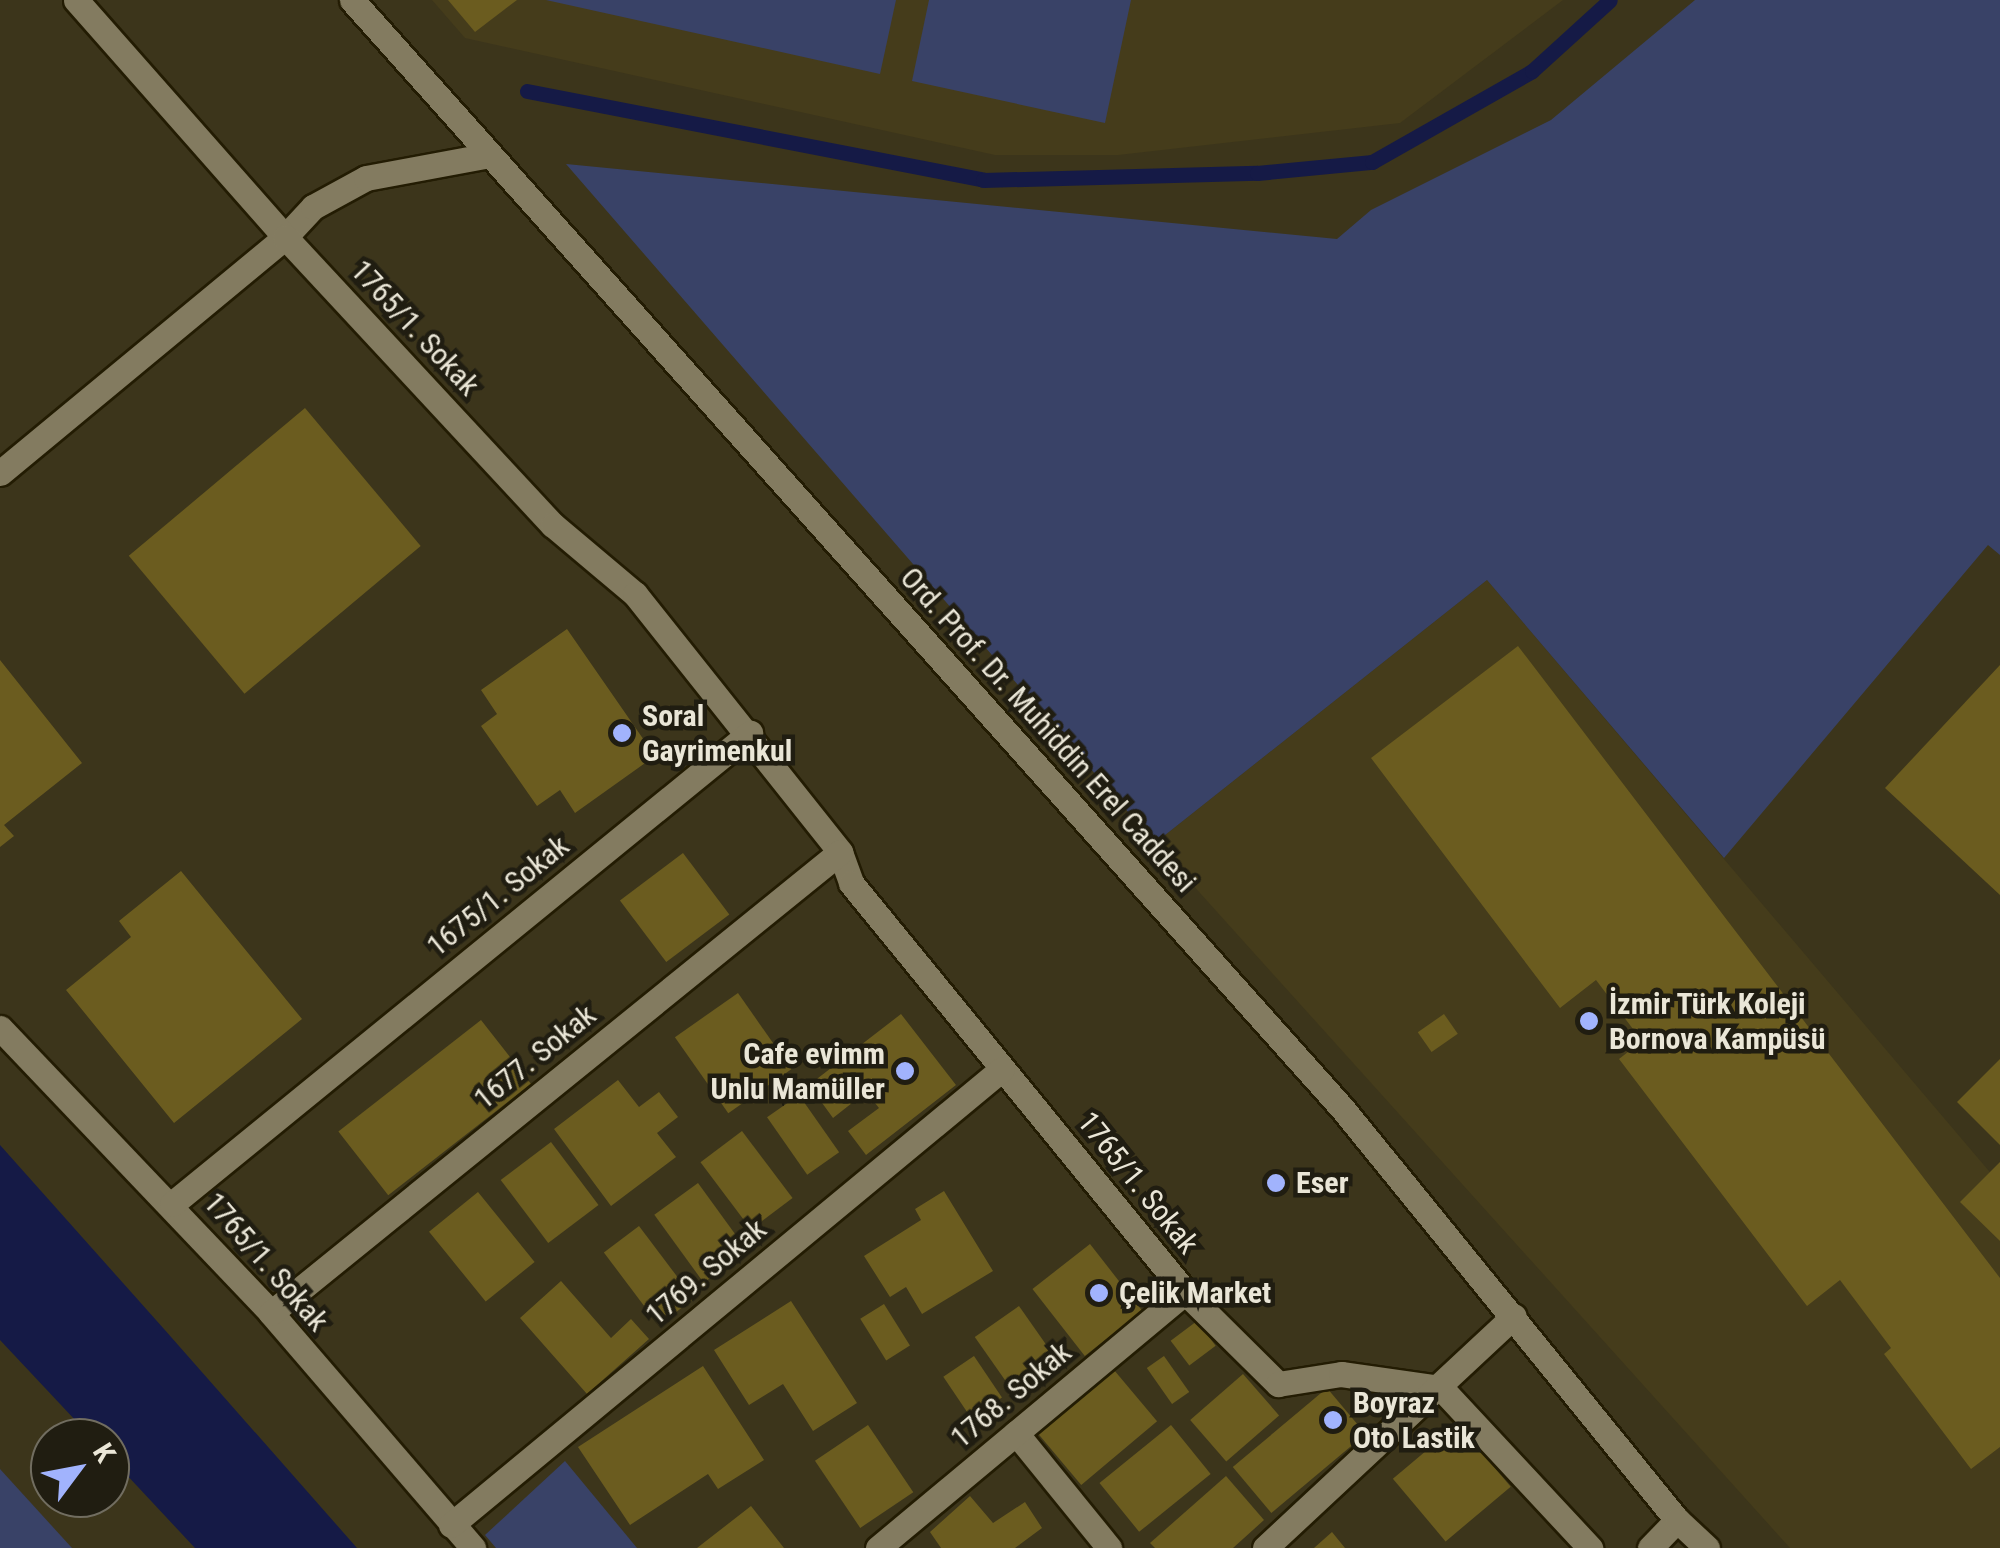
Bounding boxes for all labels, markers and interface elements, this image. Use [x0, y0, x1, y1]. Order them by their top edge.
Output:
street label: 1765/1. Sokak [343, 253, 487, 403]
street label: Ord. Prof. Dr. Muhiddin Erel Caddesi [893, 560, 1203, 900]
place label: Soral Gayrimenkul [642, 698, 792, 768]
marker: Soral Gayrimenkul [611, 722, 633, 744]
street label: 1675/1. Sokak [420, 828, 576, 964]
place label: İzmir Türk Koleji Bornova Kampüsü [1609, 986, 1825, 1056]
street label: 1677. Sokak [467, 997, 603, 1117]
marker: İzmir Türk Koleji Bornova Kampüsü [1578, 1010, 1600, 1032]
place label: Cafe evimm Unlu Mamüller [711, 1036, 885, 1106]
marker: Cafe evimm Unlu Mamüller [894, 1060, 916, 1082]
street label: 1765/1. Sokak [1070, 1105, 1206, 1261]
place label: Eser [1296, 1165, 1349, 1201]
marker: Eser [1265, 1172, 1287, 1194]
street label: 1765/1. Sokak [196, 1185, 336, 1339]
street label: 1769. Sokak [638, 1211, 774, 1333]
place label: Çelik Market [1119, 1275, 1271, 1311]
marker: Çelik Market [1088, 1282, 1110, 1304]
street label: 1768. Sokak [943, 1334, 1079, 1456]
place label: Boyraz Oto Lastik [1353, 1385, 1475, 1456]
marker: Boyraz Oto Lastik [1322, 1409, 1344, 1431]
north arrow [30, 1418, 130, 1518]
text: K [86, 1438, 122, 1468]

